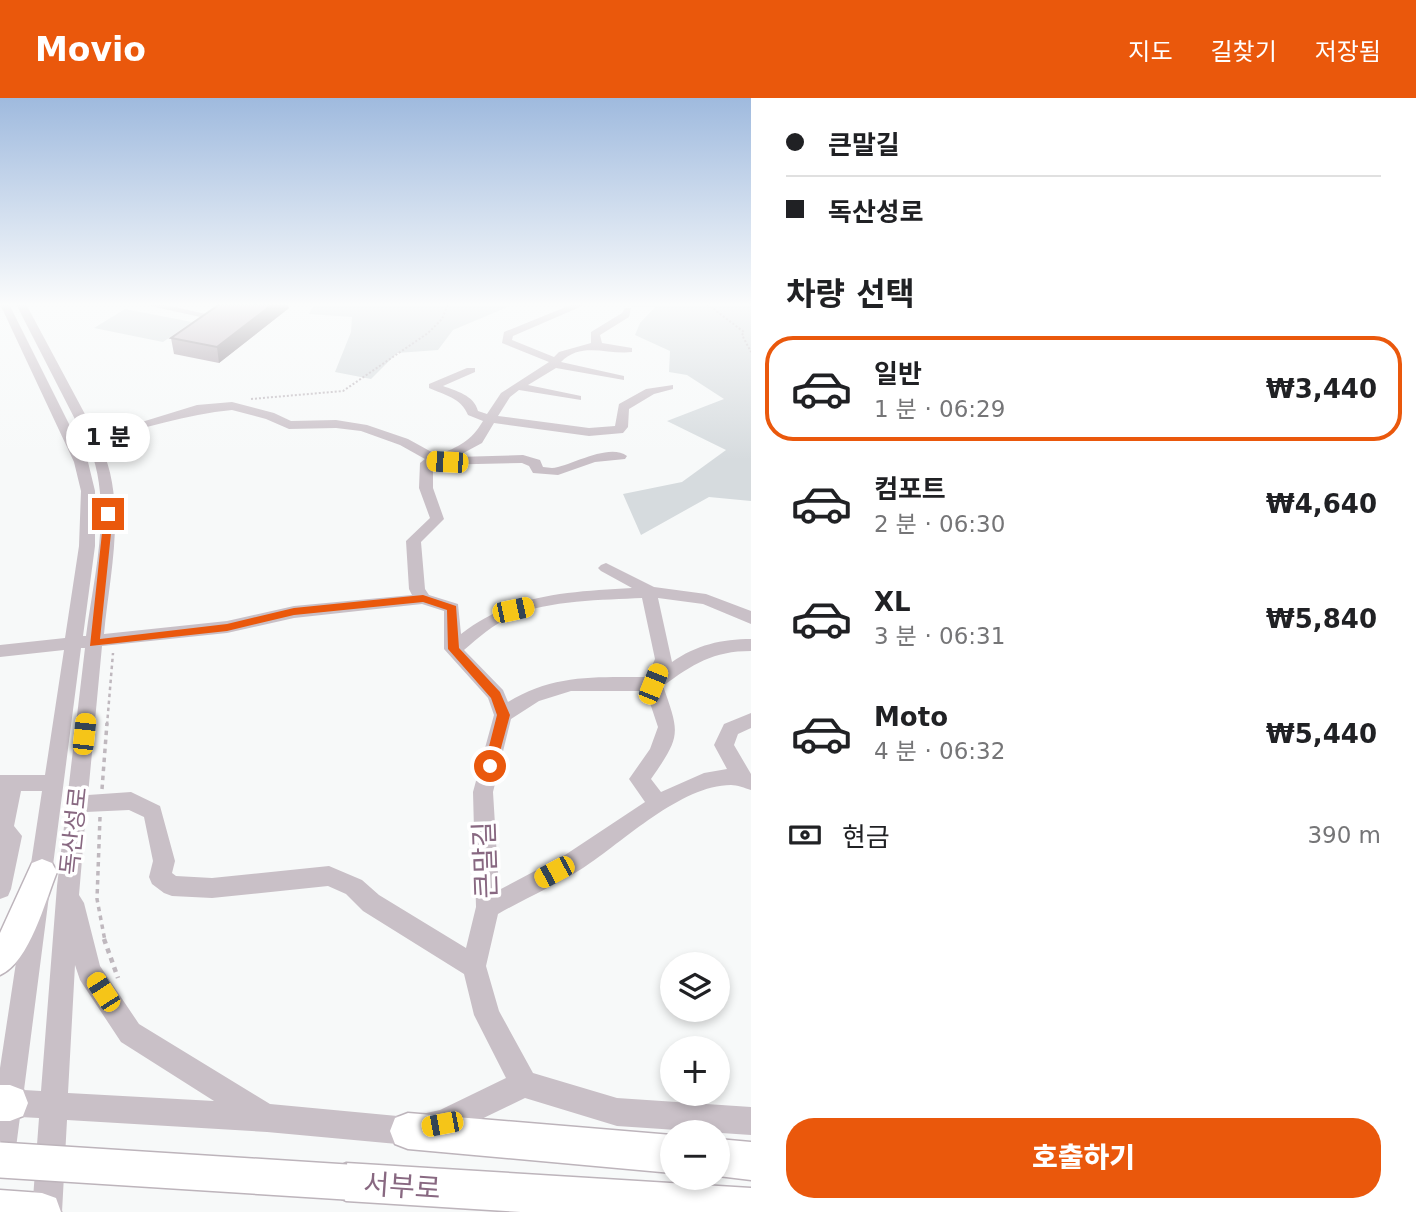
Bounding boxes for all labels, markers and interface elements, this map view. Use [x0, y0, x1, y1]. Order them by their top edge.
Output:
text: Movio [35, 30, 146, 69]
text: 지도 [1128, 38, 1173, 66]
text: 길찾기 [1211, 38, 1277, 66]
text: 저장됨 [1315, 38, 1381, 66]
text: 큰말길 [828, 130, 900, 160]
text: 독산성로 [828, 197, 924, 227]
text: 차량 선택 [786, 275, 915, 313]
icon: car [790, 357, 853, 420]
text: 일반 [874, 359, 922, 389]
text: ₩3,440 [1266, 374, 1377, 404]
text: 1 분 · 06:29 [874, 396, 1005, 422]
callout: 1 분 [66, 412, 150, 462]
text: 1 분 [85, 424, 131, 450]
car [426, 450, 469, 474]
icon: car [790, 472, 853, 535]
text: 컴포트 [874, 474, 946, 504]
text: ₩4,640 [1266, 489, 1377, 519]
route end [92, 498, 124, 530]
text: 2 분 · 06:30 [874, 511, 1005, 537]
icon: car [790, 587, 853, 650]
text: XL [874, 587, 911, 617]
car [491, 595, 536, 625]
text: ₩5,840 [1266, 604, 1377, 634]
text: 3 분 · 06:31 [874, 623, 1005, 649]
car [636, 661, 671, 707]
icon: car [790, 702, 853, 765]
text: Moto [874, 702, 948, 732]
car [72, 712, 97, 756]
text: ₩5,440 [1266, 719, 1377, 749]
text: 4 분 · 06:32 [874, 738, 1005, 764]
route start [474, 750, 506, 782]
street label: 독산성로 [55, 786, 93, 876]
icon: cash [786, 816, 824, 854]
street label: 큰말길 [468, 821, 503, 899]
text: 현금 [842, 822, 890, 852]
text: 390 m [1307, 822, 1381, 848]
car [531, 853, 578, 891]
map controls [660, 952, 730, 1190]
button: layers [660, 952, 730, 1022]
car [83, 969, 124, 1015]
button: + [660, 1036, 730, 1106]
car [420, 1110, 465, 1138]
button: 호출하기 [786, 1118, 1381, 1198]
button: − [660, 1120, 730, 1190]
street label: 서부로 [362, 1167, 442, 1206]

